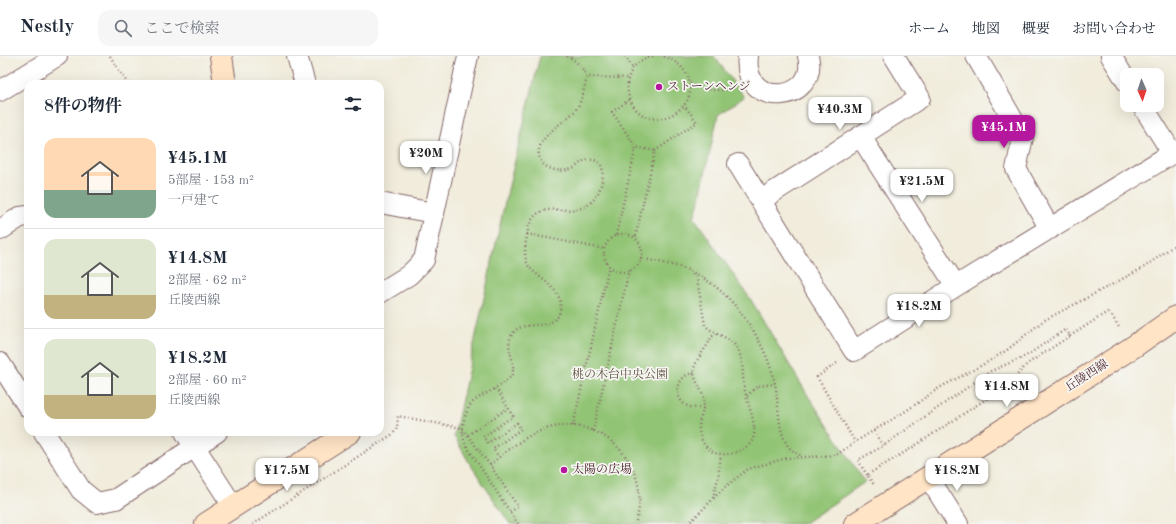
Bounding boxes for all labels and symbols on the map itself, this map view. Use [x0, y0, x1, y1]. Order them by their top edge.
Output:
north arrow [1120, 68, 1164, 112]
place label: ストーンヘンジ [667, 80, 750, 93]
marker: ストーンヘンジ [654, 82, 664, 92]
pin: ¥40.3M [807, 97, 873, 131]
pin: ¥45.1M [971, 115, 1037, 149]
pin: ¥20M [402, 141, 450, 175]
pin: ¥21.5M [889, 169, 955, 203]
pin: ¥18.2M [886, 294, 952, 328]
street label: 丘陵西線 [1063, 356, 1110, 394]
park label: 桃の木台中央公園 [572, 367, 668, 381]
pin: ¥14.8M [974, 374, 1040, 408]
pin: ¥17.5M [254, 458, 320, 492]
pin: ¥18.2M [924, 458, 990, 492]
place label: 太陽の広場 [572, 462, 632, 476]
marker: 太陽の広場 [559, 465, 569, 475]

